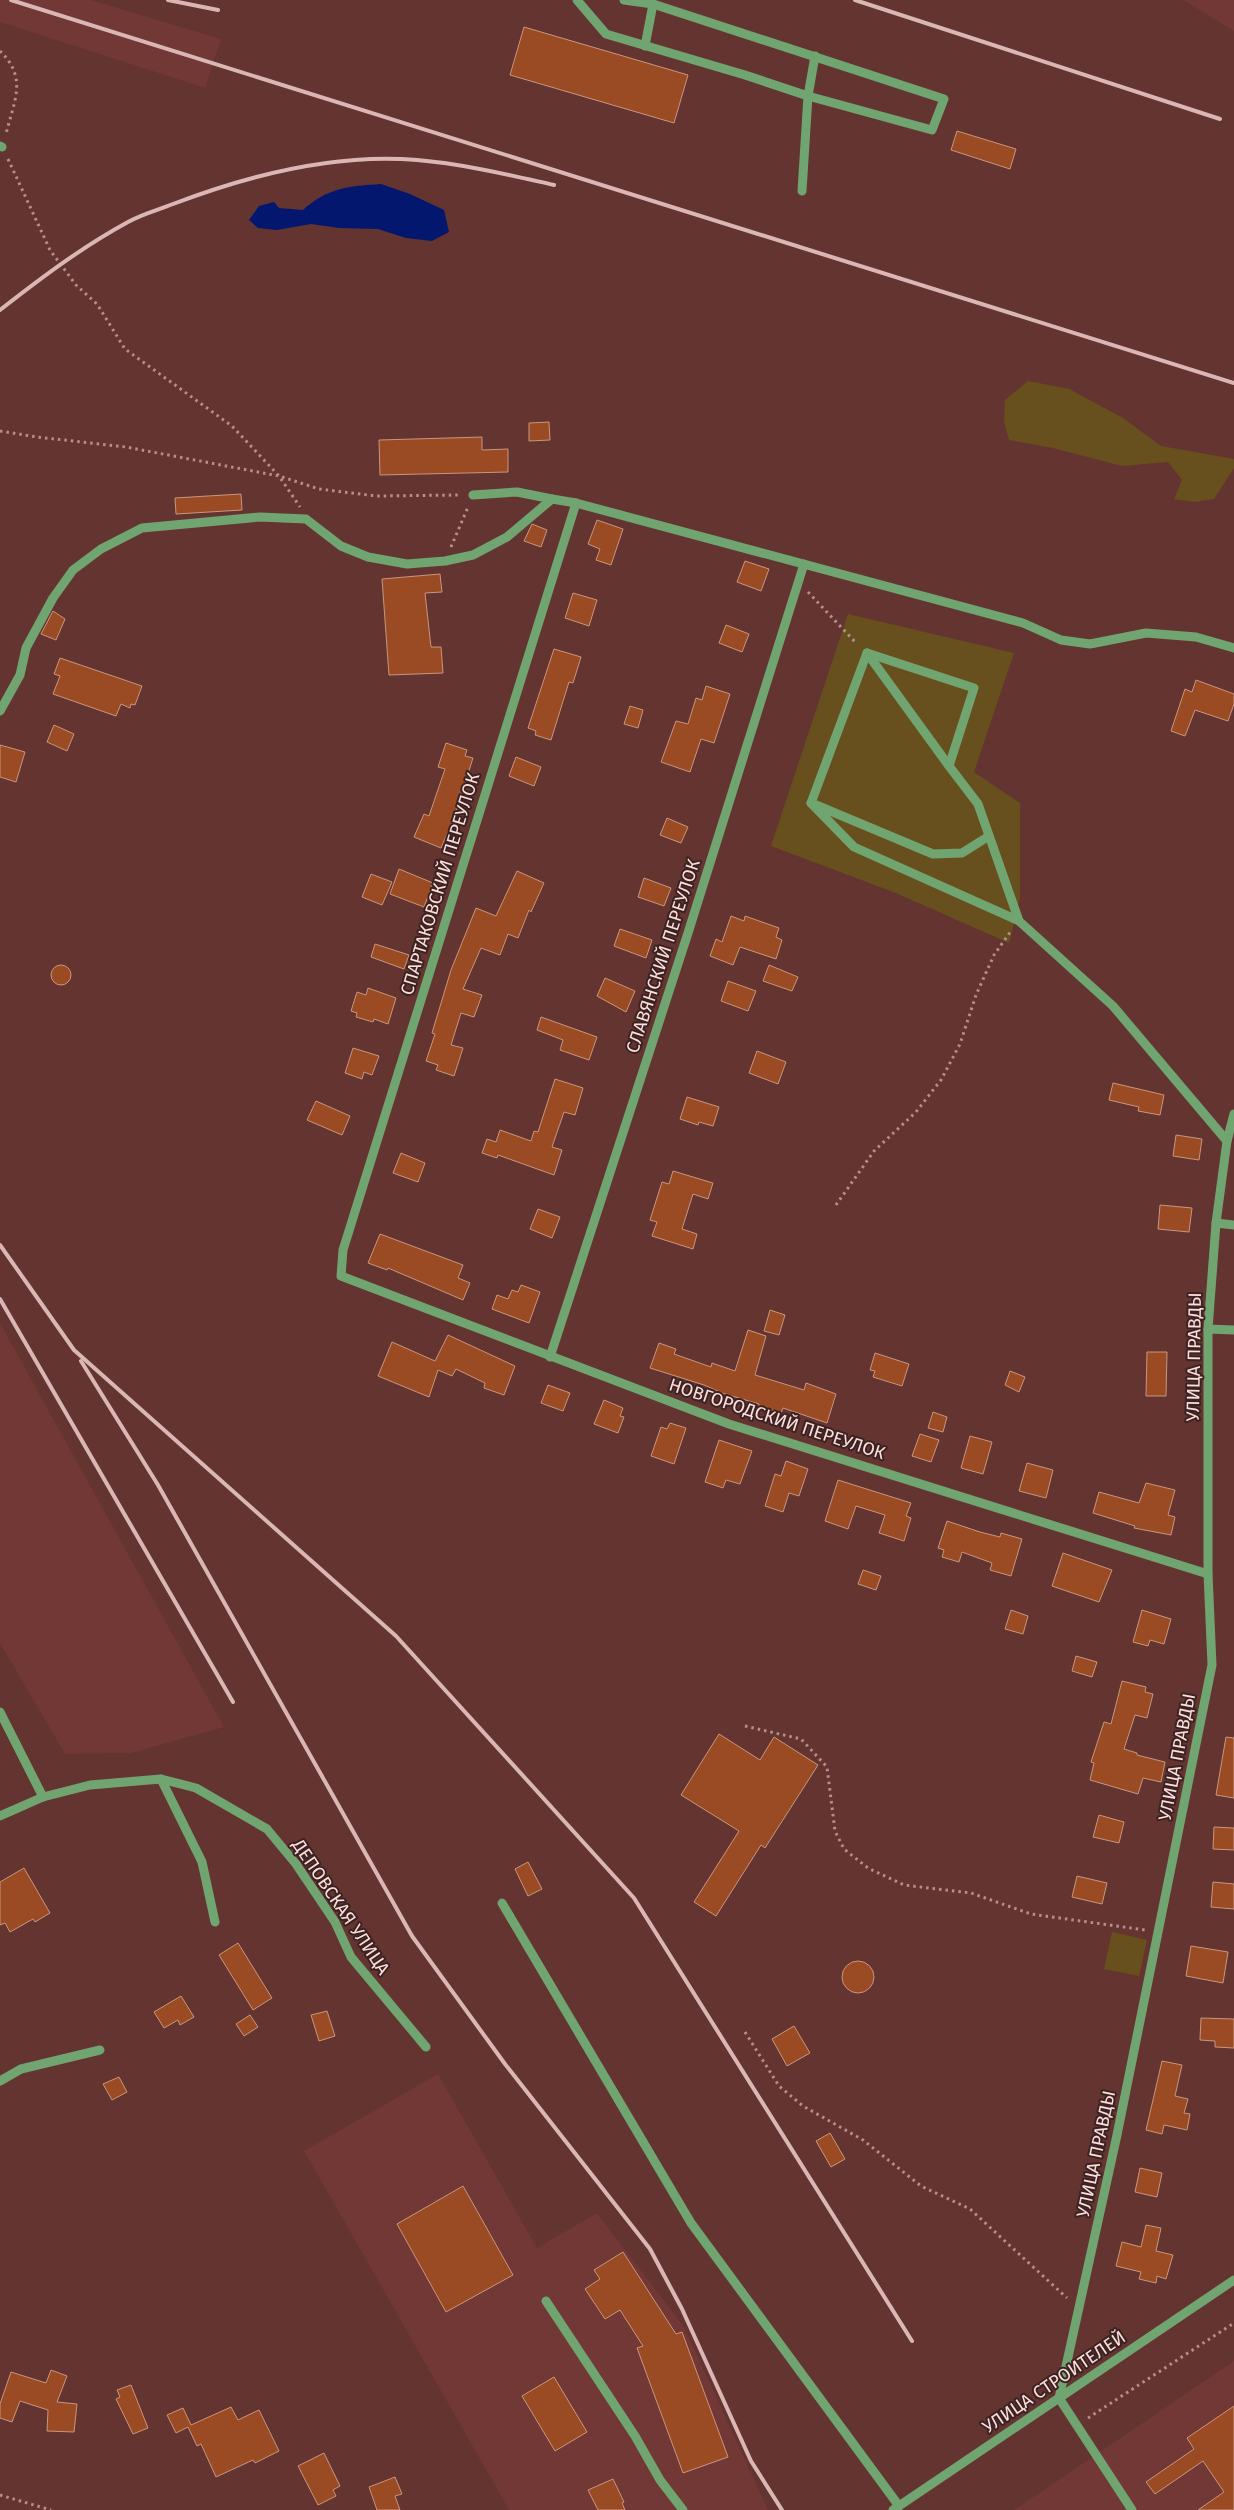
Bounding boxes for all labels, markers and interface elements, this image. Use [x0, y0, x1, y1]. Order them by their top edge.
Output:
street label: СПАРТАКОВСКИЙ ПЕРЕУЛОК [396, 770, 484, 998]
street label: СЛАВЯНСКИЙ ПЕРЕУЛОК [621, 856, 705, 1056]
street label: УЛИЦА ПРАВДЫ [1182, 1292, 1206, 1422]
street label: НОВГОРОДСКИЙ ПЕРЕУЛОК [666, 1374, 888, 1465]
street label: УЛИЦА ПРАВДЫ [1154, 1692, 1200, 1822]
street label: ДЕПОВСКАЯ УЛИЦА [287, 1834, 395, 1979]
street label: УЛИЦА ПРАВДЫ [1072, 2089, 1120, 2219]
street label: УЛИЦА СТРОИТЕЛЕЙ [978, 2326, 1130, 2438]

